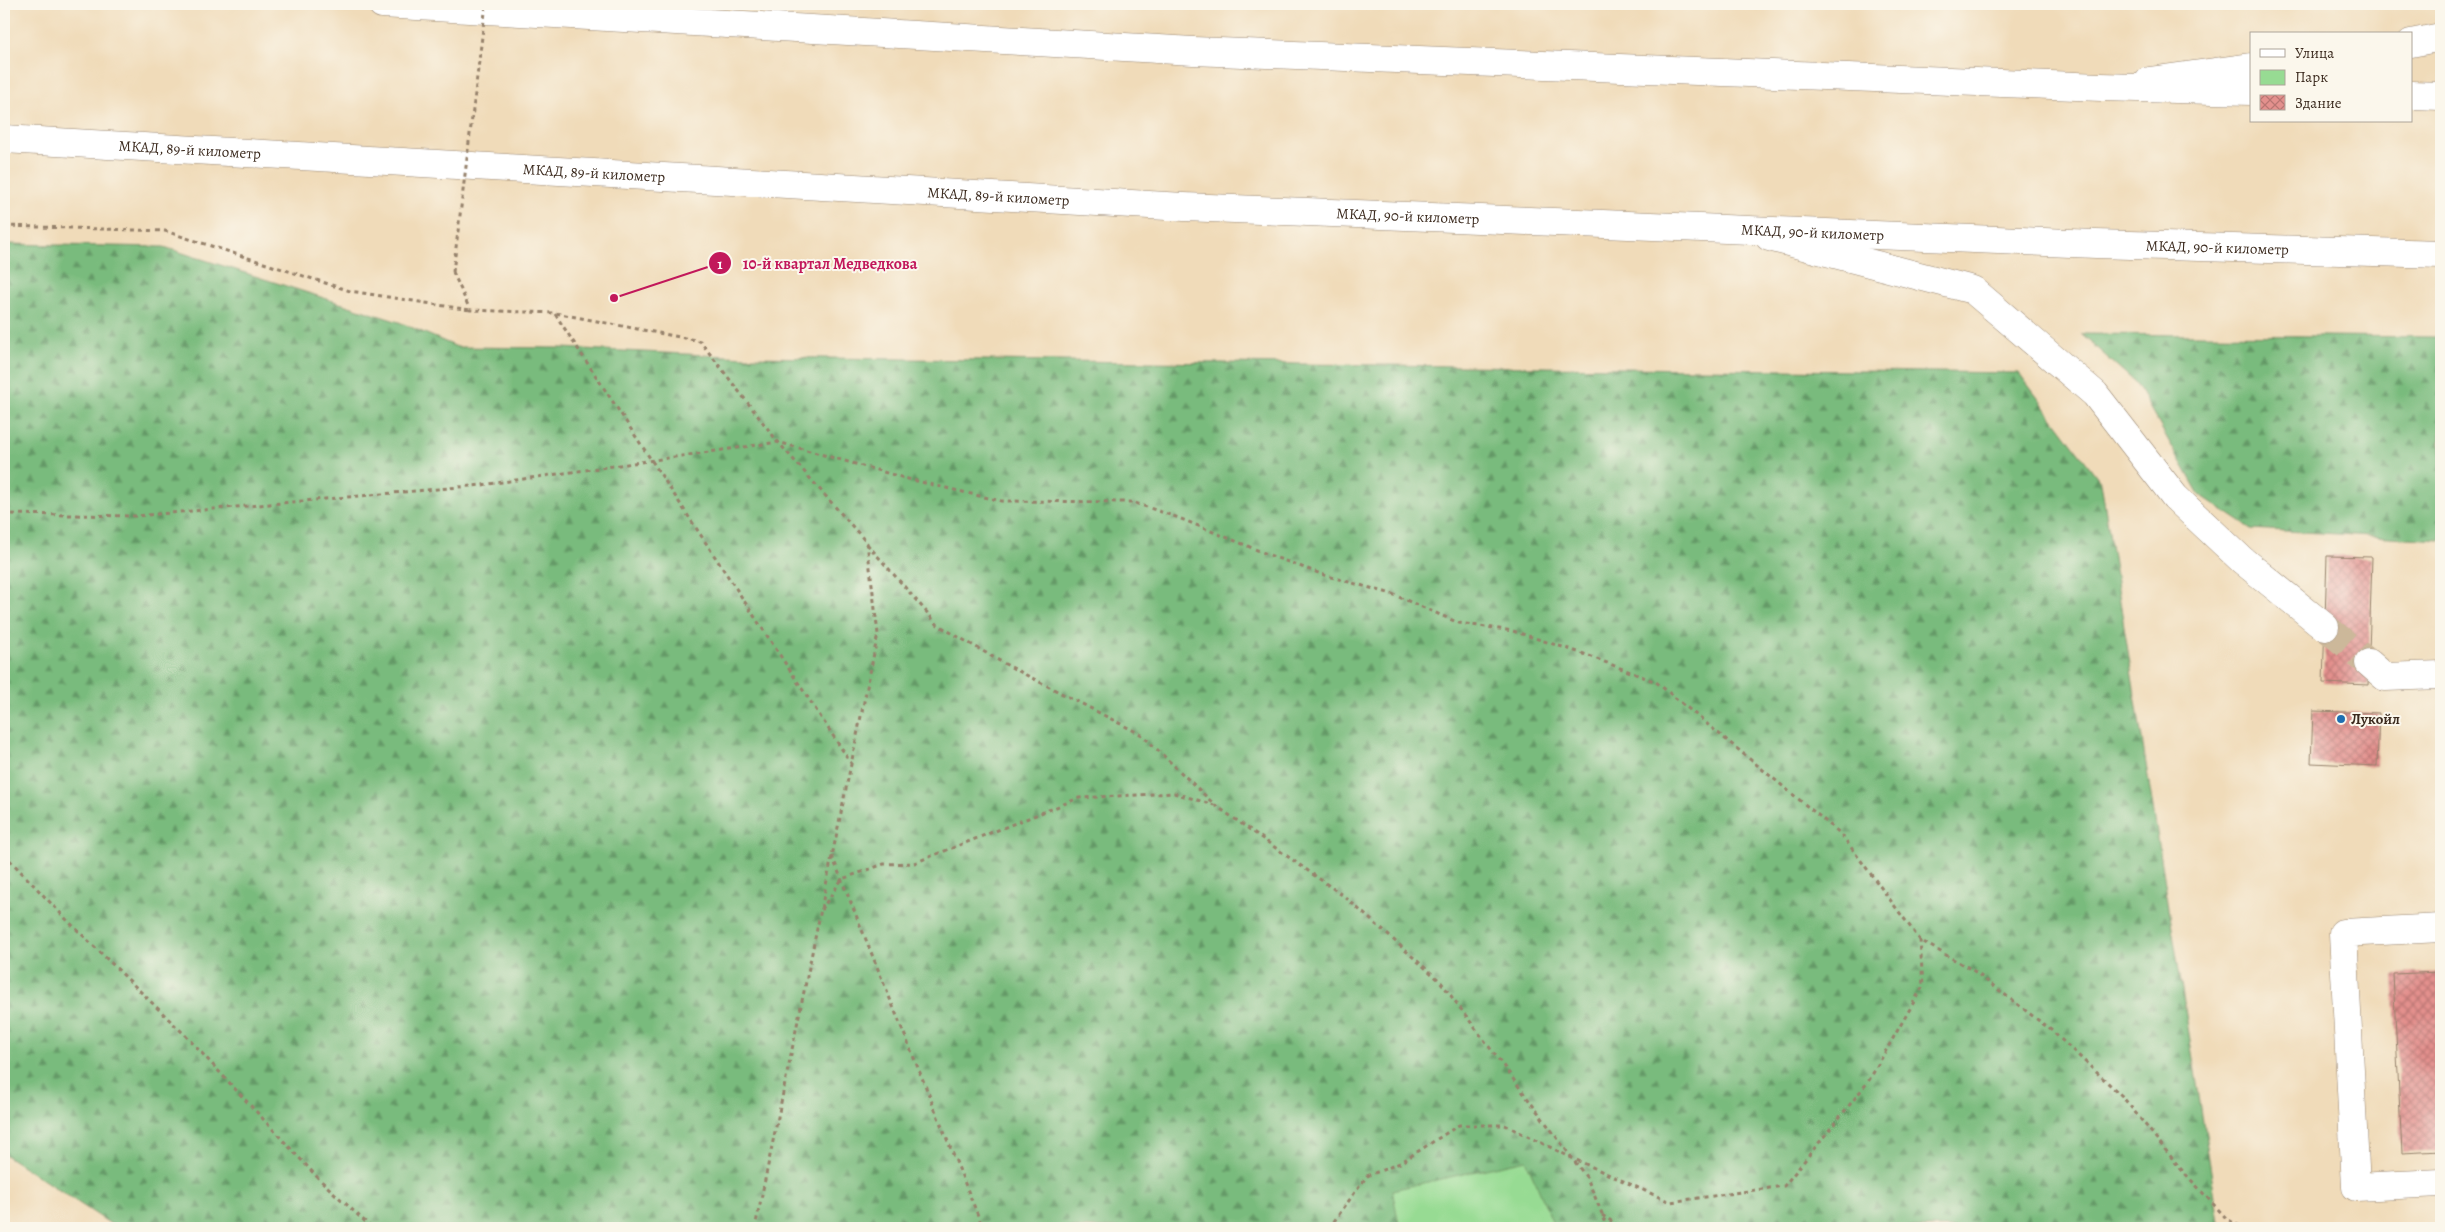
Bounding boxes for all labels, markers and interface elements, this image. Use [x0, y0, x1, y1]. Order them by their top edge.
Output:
legend [2250, 32, 2412, 122]
text: Улица [2295, 43, 2334, 63]
text: Парк [2295, 67, 2328, 87]
text: Здание [2295, 93, 2342, 113]
street label: МКАД, 89-й километр [118, 136, 262, 164]
street label: МКАД, 89-й километр [522, 159, 666, 187]
street label: МКАД, 89-й километр [927, 182, 1070, 210]
street label: МКАД, 90-й километр [1336, 203, 1480, 229]
street label: МКАД, 90-й километр [1741, 220, 1885, 245]
street label: МКАД, 90-й километр [2145, 235, 2289, 260]
callout: 10-й квартал Медведкова [708, 248, 927, 279]
text: 10-й квартал Медведкова [743, 253, 918, 275]
text: 1 [717, 254, 723, 274]
place label: Лукойл [2351, 709, 2400, 729]
marker: Лукойл [2335, 713, 2347, 725]

